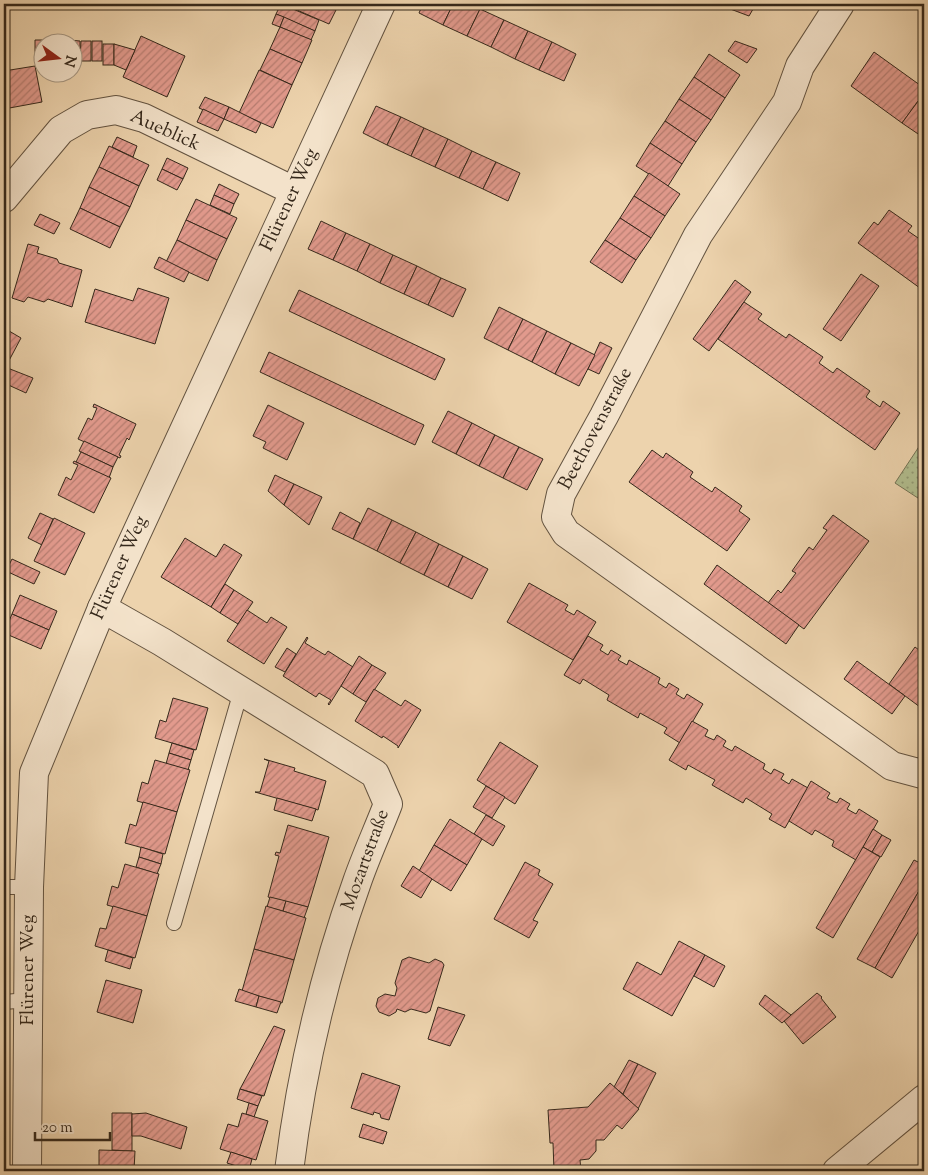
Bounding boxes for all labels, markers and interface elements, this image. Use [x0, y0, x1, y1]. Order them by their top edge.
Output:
north arrow [32, 32, 82, 82]
text: N [58, 53, 80, 69]
street label: Aueblick [126, 104, 205, 159]
street label: Flürener Weg [254, 144, 326, 256]
street label: Beethovenstraße [552, 363, 640, 495]
street label: Flürener Weg [85, 512, 155, 624]
street label: Mozartstraße [335, 806, 397, 914]
street label: Flürener Weg [15, 915, 42, 1026]
scale bar [35, 1110, 110, 1142]
text: 20 m [42, 1118, 73, 1139]

